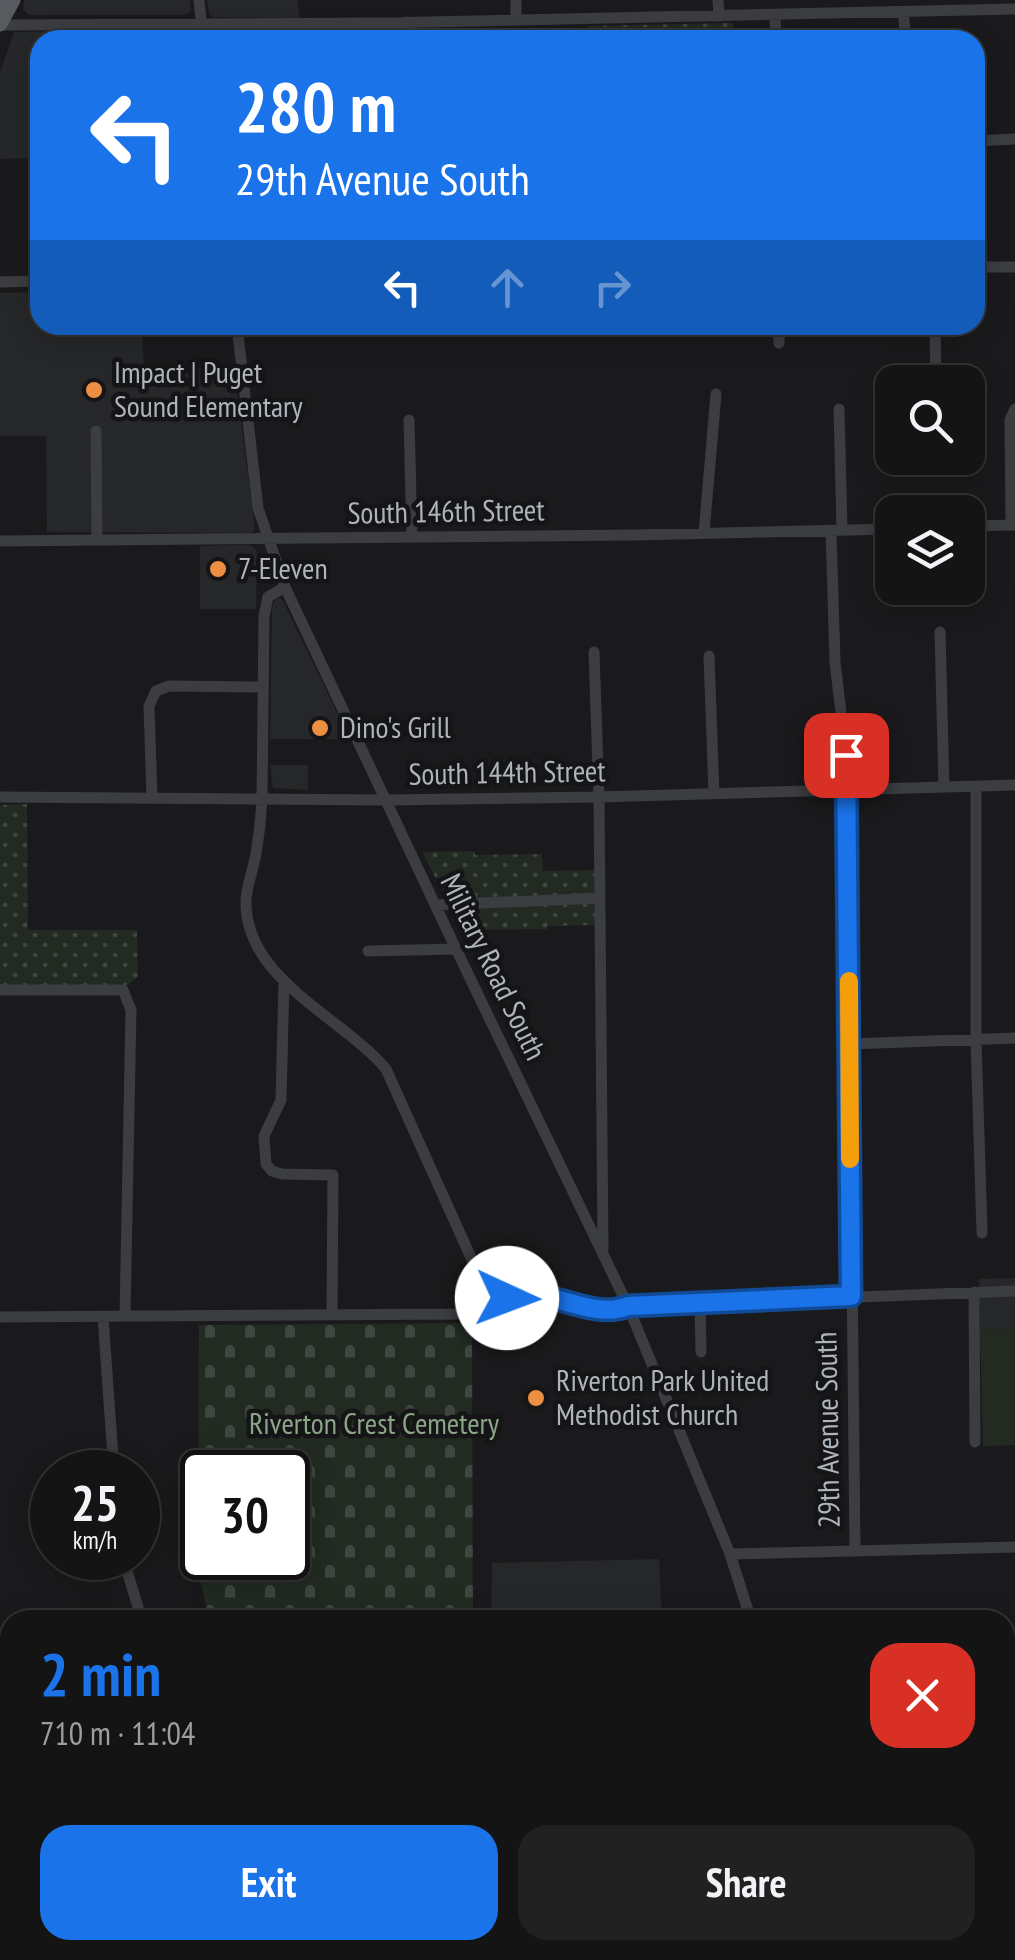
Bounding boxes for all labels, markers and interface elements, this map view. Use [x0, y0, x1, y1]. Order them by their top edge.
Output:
text: 280 m [235, 61, 396, 151]
icon: left [70, 70, 200, 200]
text: 29th Avenue South [235, 149, 530, 207]
icon: left [375, 260, 430, 315]
icon: ahead [480, 260, 535, 315]
icon: right [585, 260, 640, 315]
place label: Impact | Puget Sound Elementary [114, 352, 303, 425]
map controls [875, 365, 985, 605]
button: search [875, 365, 985, 475]
marker: Impact | Puget Sound Elementary [83, 379, 105, 401]
street label: South 146th Street [347, 489, 546, 532]
button: layers [875, 495, 985, 605]
place label: 7-Eleven [238, 548, 328, 587]
marker: 7-Eleven [207, 558, 229, 580]
place label: Dino's Grill [340, 707, 451, 746]
pin [804, 713, 889, 798]
marker: Dino's Grill [309, 717, 331, 739]
icon: arrive [819, 728, 874, 783]
street label: South 144th Street [408, 750, 607, 793]
street label: Military Road South [433, 867, 556, 1066]
position arrow [455, 1246, 559, 1350]
street label: 29th Avenue South [805, 1331, 848, 1529]
place label: Riverton Park United Methodist Church [556, 1360, 769, 1433]
marker: Riverton Park United Methodist Church [525, 1387, 547, 1409]
park label: Riverton Crest Cemetery [249, 1403, 500, 1442]
speed limit sign: 30 [180, 1450, 310, 1580]
text: 25 [71, 1470, 119, 1535]
text: km/h [73, 1524, 117, 1556]
text: 2 min [40, 1635, 161, 1713]
button: close [870, 1643, 975, 1748]
text: 710 m · 11:04 [40, 1712, 195, 1754]
button: Exit [40, 1825, 498, 1940]
button: Share [518, 1825, 975, 1940]

